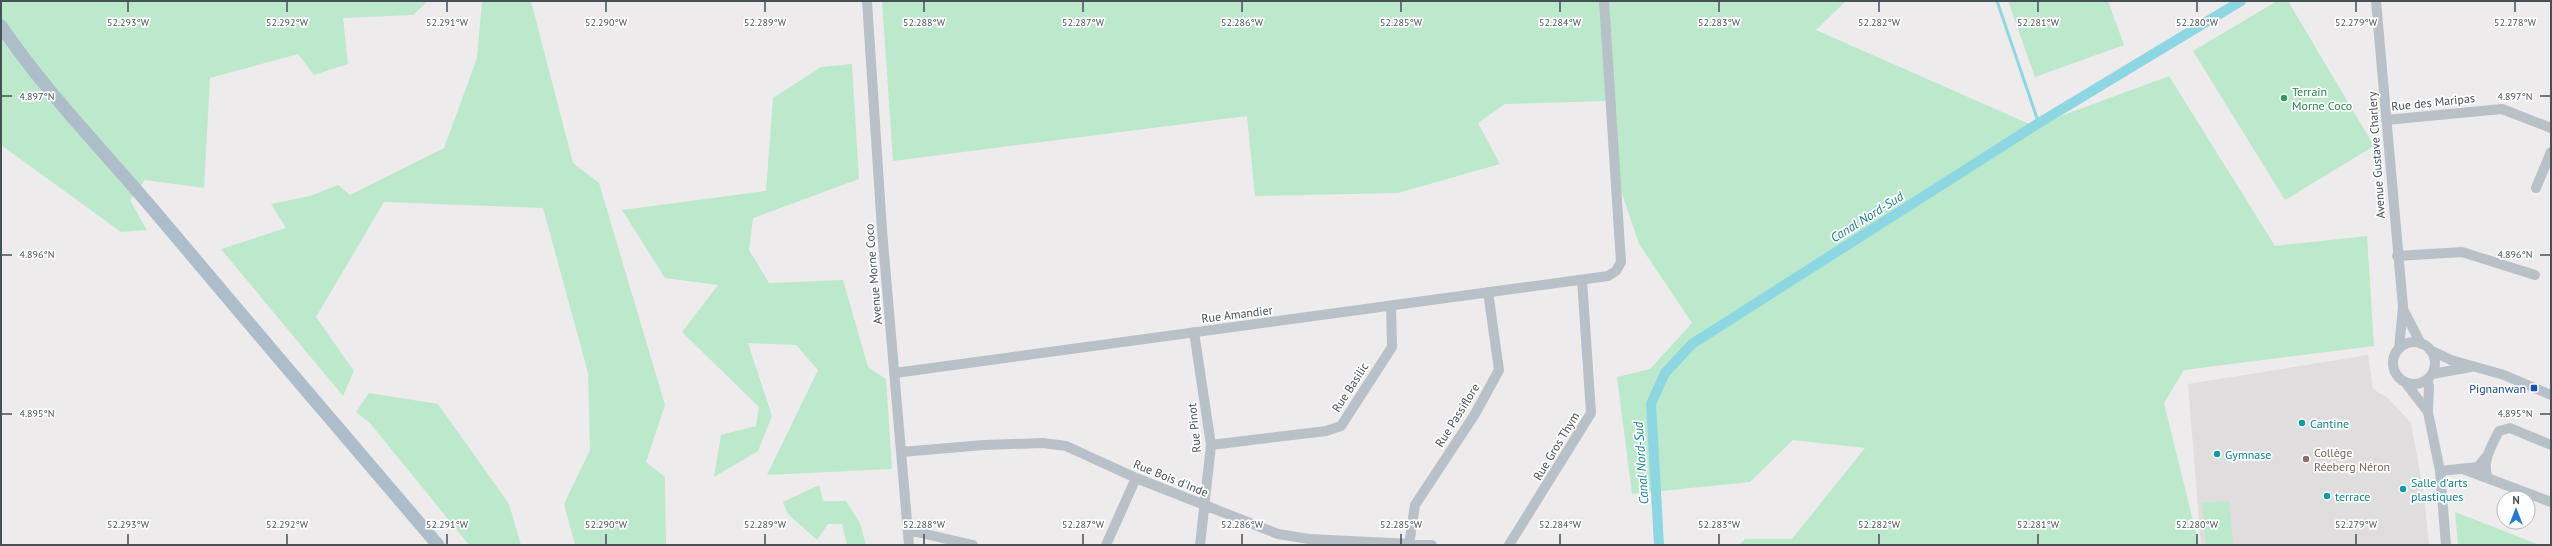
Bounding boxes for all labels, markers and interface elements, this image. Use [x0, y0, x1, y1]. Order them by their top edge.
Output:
text: 52.293°W [107, 16, 150, 29]
text: 52.292°W [266, 16, 309, 29]
text: 52.291°W [426, 16, 469, 29]
text: 52.290°W [585, 16, 628, 29]
text: 52.289°W [744, 16, 787, 29]
text: 52.288°W [903, 16, 946, 29]
text: 52.287°W [1062, 16, 1105, 29]
text: 52.286°W [1221, 16, 1264, 29]
text: 52.285°W [1380, 16, 1423, 29]
text: 52.284°W [1539, 16, 1582, 29]
text: 52.283°W [1698, 16, 1741, 29]
text: 52.282°W [1858, 16, 1901, 29]
text: 52.281°W [2017, 16, 2060, 29]
text: 52.280°W [2176, 16, 2219, 29]
text: 52.279°W [2335, 16, 2378, 29]
text: 52.278°W [2494, 16, 2537, 29]
place label: Terrain Morne Coco [2292, 84, 2352, 113]
text: 4.897°N [20, 90, 54, 103]
street label: Rue des Maripas [2391, 90, 2475, 114]
text: 4.897°N [2498, 90, 2532, 103]
street label: Avenue Gustave Charlery [2364, 91, 2388, 219]
marker: Terrain Morne Coco [2279, 93, 2289, 103]
water label: Canal Nord-Sud [1827, 188, 1907, 246]
street label: Avenue Morne Coco [861, 223, 885, 325]
text: 4.896°N [20, 248, 54, 261]
text: 4.896°N [2498, 248, 2532, 261]
street label: Rue Amandier [1201, 302, 1273, 326]
street label: Rue Basilic [1328, 359, 1372, 415]
street label: Rue Passiflore [1432, 381, 1482, 449]
place label: Pignanwan [2469, 381, 2526, 396]
marker: Pignanwan [2529, 383, 2539, 393]
street label: Rue Pinot [1184, 402, 1204, 454]
text: 4.895°N [20, 407, 54, 420]
text: 4.895°N [2498, 407, 2532, 420]
street label: Rue Gros Thym [1530, 409, 1582, 483]
place label: Cantine [2310, 416, 2349, 431]
marker: Cantine [2297, 418, 2307, 428]
water label: Canal Nord-Sud [1630, 421, 1652, 505]
place label: Collège Réeberg Néron [2314, 445, 2390, 474]
place label: Gymnase [2225, 447, 2271, 462]
marker: Gymnase [2212, 449, 2222, 459]
marker: Collège Réeberg Néron [2301, 454, 2311, 464]
street label: Rue Bois d'Inde [1131, 456, 1211, 500]
place label: Salle d'arts plastiques [2411, 475, 2467, 504]
marker: Salle d'arts plastiques [2398, 484, 2408, 494]
place label: terrace [2335, 489, 2370, 504]
north arrow [2496, 490, 2536, 530]
marker: terrace [2322, 491, 2332, 501]
text: N [2512, 493, 2520, 507]
text: 52.293°W [107, 518, 150, 531]
text: 52.292°W [266, 518, 309, 531]
text: 52.291°W [426, 518, 469, 531]
text: 52.290°W [585, 518, 628, 531]
text: 52.289°W [744, 518, 787, 531]
text: 52.288°W [903, 518, 946, 531]
text: 52.287°W [1062, 518, 1105, 531]
text: 52.286°W [1221, 518, 1264, 531]
text: 52.285°W [1380, 518, 1423, 531]
text: 52.284°W [1539, 518, 1582, 531]
text: 52.283°W [1698, 518, 1741, 531]
text: 52.282°W [1858, 518, 1901, 531]
text: 52.281°W [2017, 518, 2060, 531]
text: 52.280°W [2176, 518, 2219, 531]
text: 52.279°W [2335, 518, 2378, 531]

